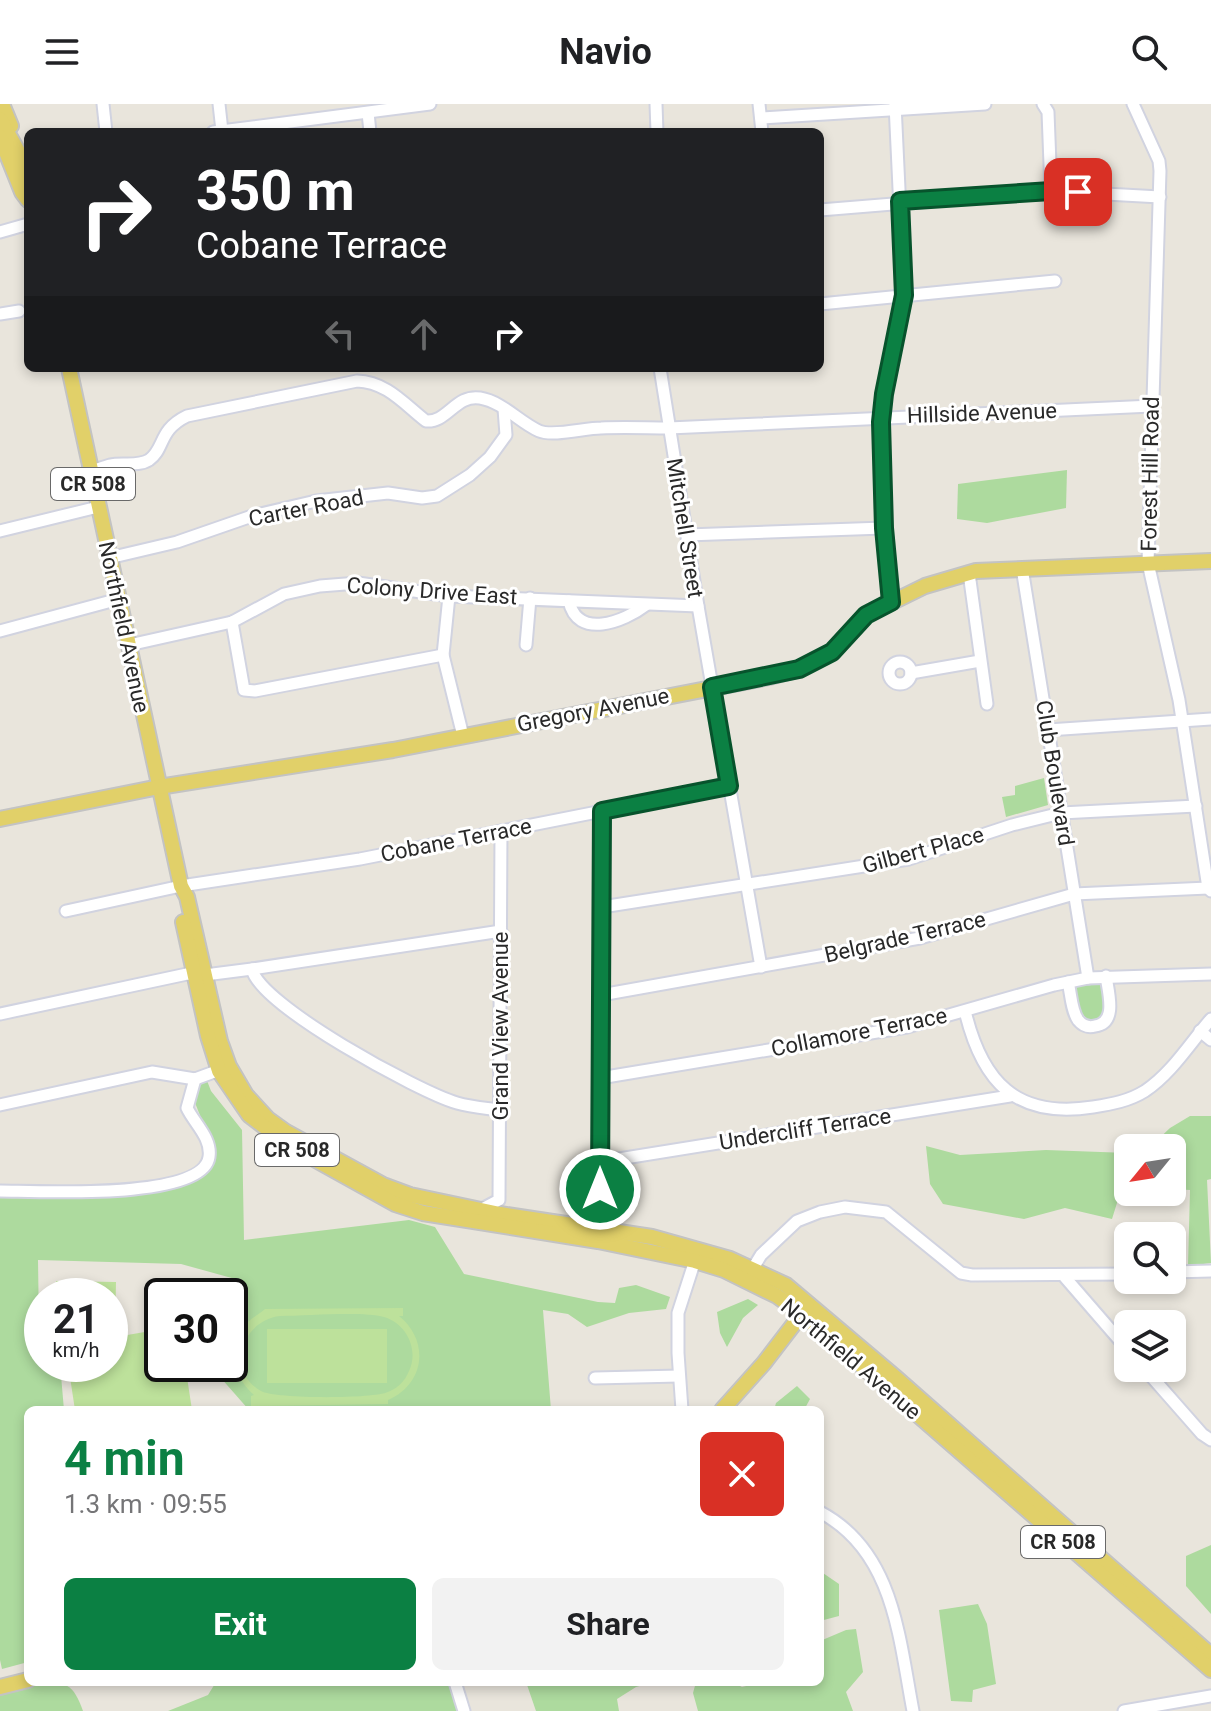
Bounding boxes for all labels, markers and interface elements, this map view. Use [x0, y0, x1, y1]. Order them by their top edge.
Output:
icon: menu [40, 30, 84, 74]
icon: search [1127, 30, 1171, 74]
text: Navio [559, 31, 652, 73]
text: 350 m [196, 158, 355, 224]
pin [1044, 158, 1112, 226]
icon: right [64, 160, 168, 264]
icon: arrive [1056, 170, 1100, 214]
text: Cobane Terrace [196, 225, 447, 267]
icon: left [318, 312, 362, 356]
icon: ahead [402, 312, 446, 356]
icon: right [486, 312, 530, 356]
street label: Forest Hill Road [1136, 396, 1164, 552]
street label: Hillside Avenue [907, 398, 1057, 428]
street label: Mitchell Street [662, 456, 708, 600]
road number: CR 508 [51, 468, 135, 500]
street label: Carter Road [246, 485, 366, 531]
street label: Northfield Avenue [94, 539, 154, 715]
street label: Colony Drive East [346, 573, 518, 609]
street label: Gregory Avenue [515, 683, 671, 737]
street label: Club Boulevard [1031, 698, 1079, 848]
street label: Cobane Terrace [378, 813, 534, 867]
street label: Gilbert Place [860, 822, 986, 878]
street label: Belgrade Terrace [822, 906, 988, 968]
street label: Grand View Avenue [488, 932, 513, 1120]
street label: Collamore Terrace [769, 1003, 949, 1061]
street label: Undercliff Terrace [717, 1103, 893, 1155]
road number: CR 508 [255, 1134, 339, 1166]
north arrow [1114, 1134, 1186, 1206]
map controls [1114, 1134, 1186, 1382]
position arrow [558, 1147, 642, 1231]
button: search [1114, 1222, 1186, 1294]
speed limit sign: 30 [144, 1278, 248, 1382]
street label: Northfield Avenue [776, 1293, 926, 1425]
text: 21 [53, 1296, 99, 1343]
button: layers [1114, 1310, 1186, 1382]
text: km/h [53, 1338, 99, 1362]
text: 4 min [64, 1430, 185, 1487]
button: close [700, 1432, 784, 1516]
text: 1.3 km · 09:55 [64, 1489, 227, 1519]
road number: CR 508 [1021, 1526, 1105, 1558]
button: Exit [64, 1578, 416, 1670]
button: Share [432, 1578, 784, 1670]

